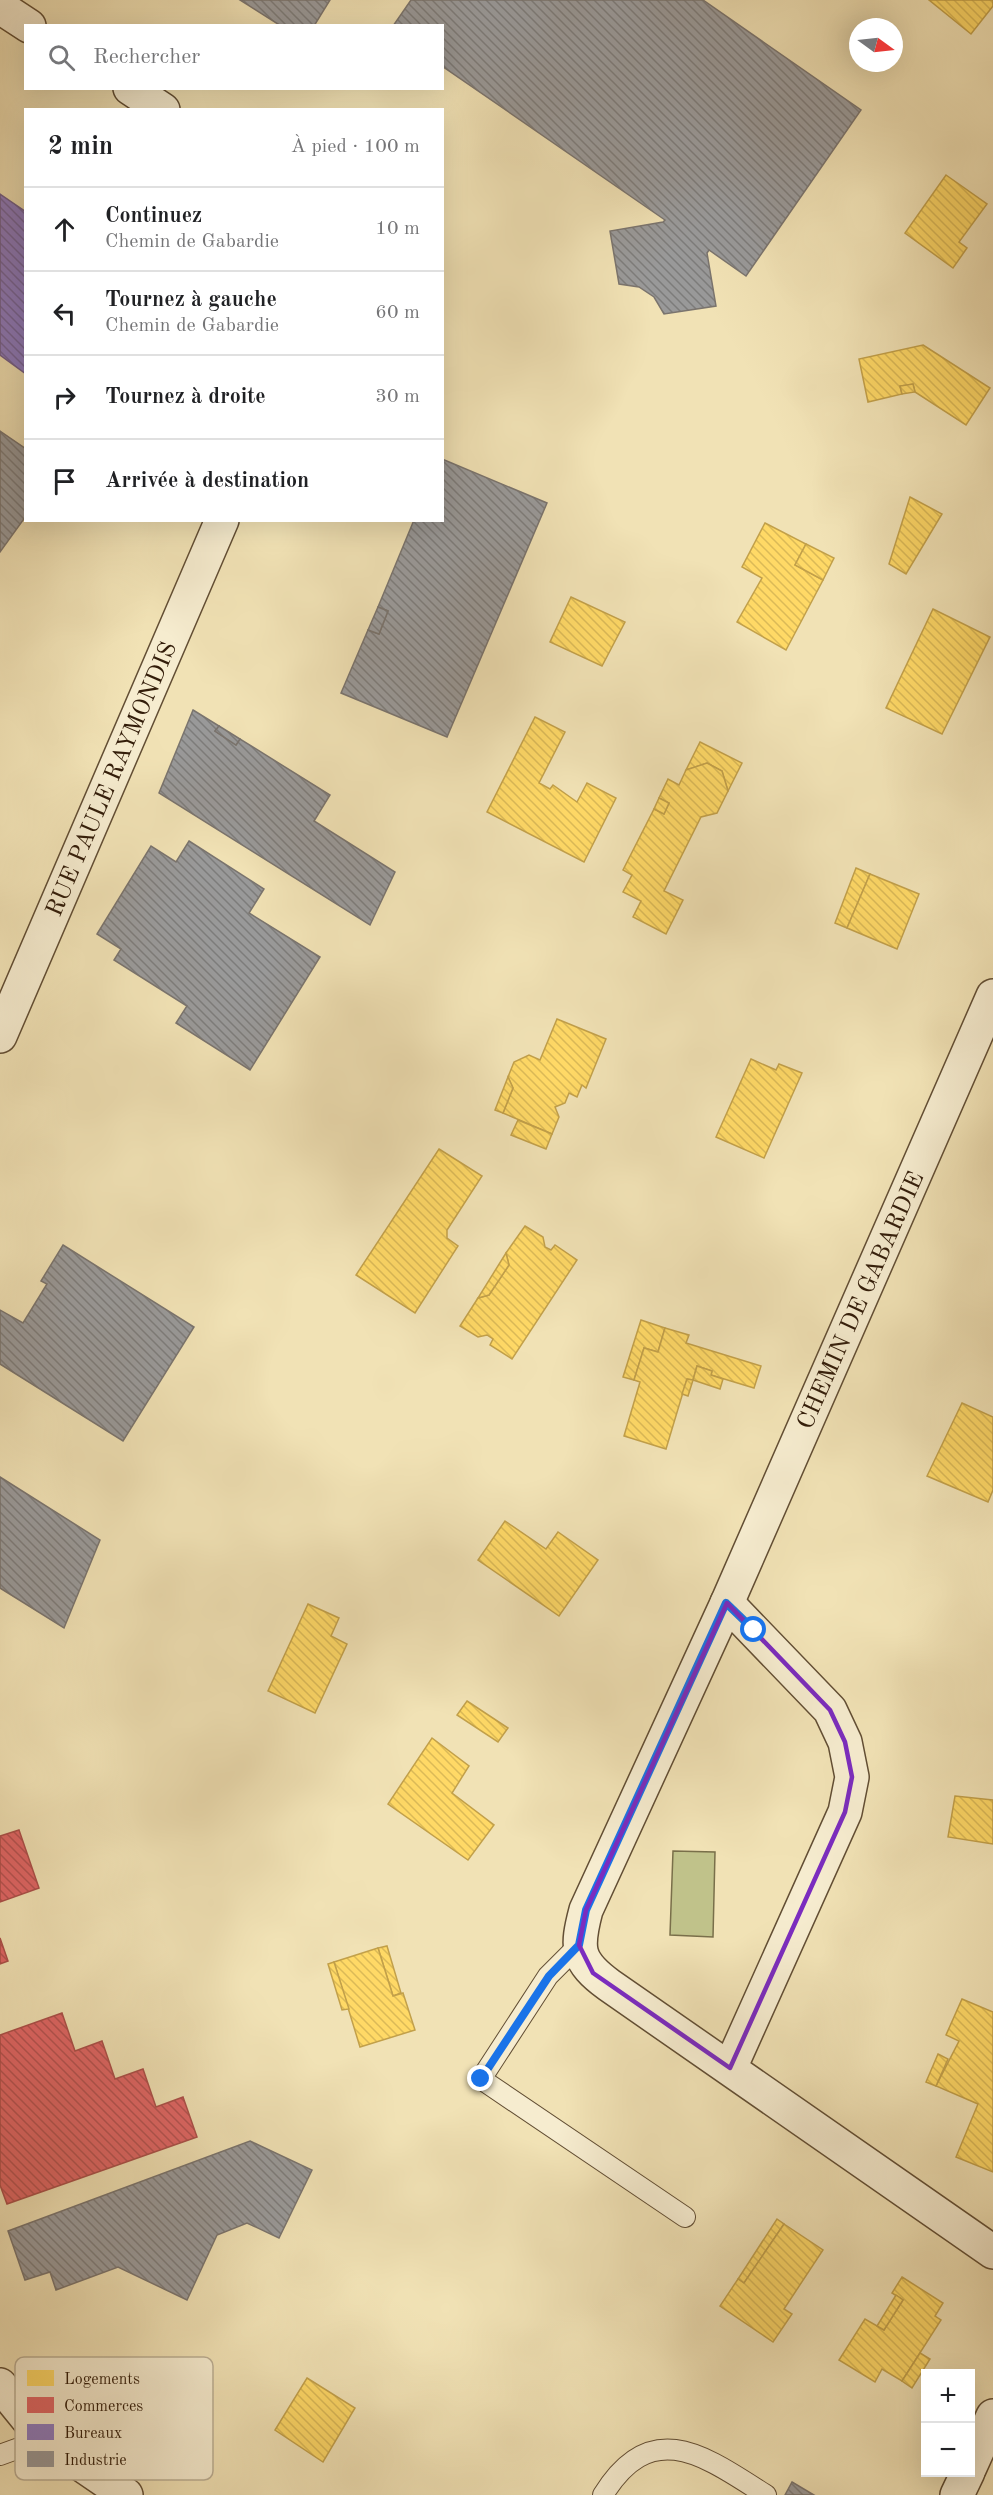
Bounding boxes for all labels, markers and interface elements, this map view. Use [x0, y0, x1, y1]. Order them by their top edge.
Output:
north arrow [849, 18, 903, 72]
search box [24, 24, 444, 90]
icon: search [45, 41, 78, 74]
text: Rechercher [93, 46, 200, 68]
text: 2 min [48, 134, 113, 160]
text: À pied · 100 m [291, 137, 420, 157]
text: Continuez [105, 205, 202, 227]
icon: ahead [48, 213, 81, 246]
text: 10 m [375, 219, 420, 239]
text: Chemin de Gabardie [105, 232, 279, 252]
text: Tournez à gauche [105, 289, 277, 311]
icon: left [48, 297, 81, 330]
text: 60 m [375, 303, 420, 323]
text: Chemin de Gabardie [105, 316, 279, 336]
icon: right [48, 381, 81, 414]
text: Tournez à droite [105, 386, 266, 408]
text: 30 m [375, 387, 420, 407]
icon: arrive [48, 465, 81, 498]
text: Arrivée à destination [105, 470, 309, 492]
street label: RUE PAULE RAYMONDIS [43, 639, 182, 920]
street label: CHEMIN DE GABARDIE [794, 1168, 930, 1433]
route start [740, 1616, 766, 1642]
route end [467, 2065, 493, 2091]
legend [15, 2357, 213, 2480]
map controls [921, 2369, 975, 2477]
button: + [921, 2369, 975, 2423]
text: Logements [64, 2372, 140, 2388]
text: Commerces [64, 2399, 143, 2415]
button: − [921, 2423, 975, 2477]
text: Bureaux [64, 2426, 122, 2442]
text: Industrie [64, 2453, 127, 2469]

